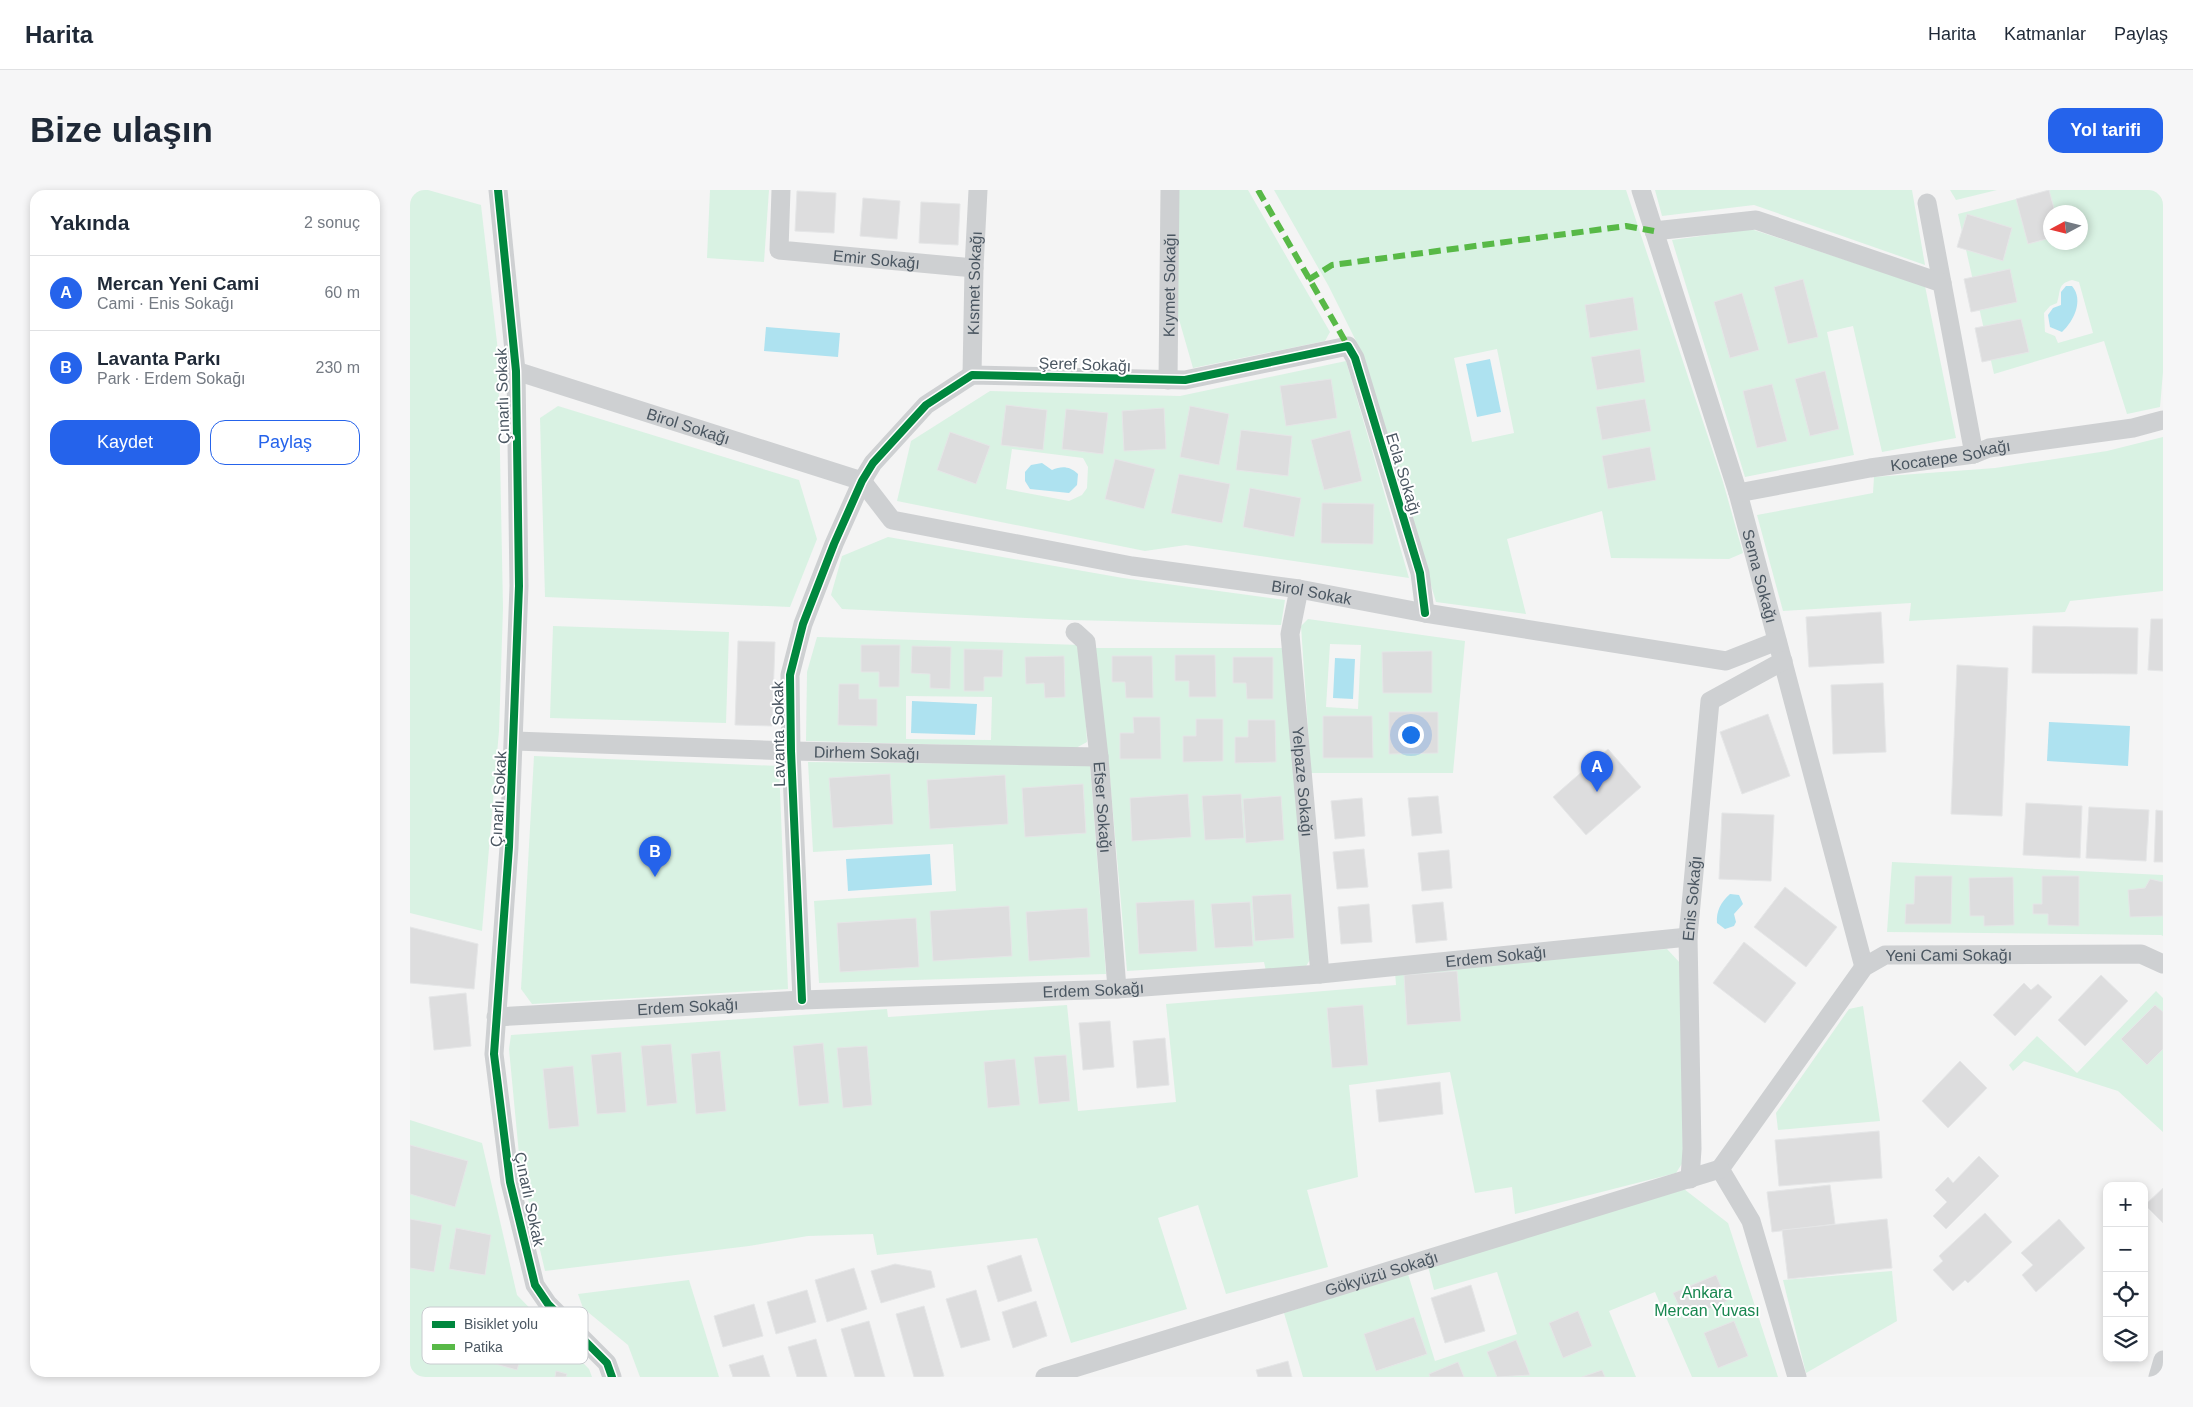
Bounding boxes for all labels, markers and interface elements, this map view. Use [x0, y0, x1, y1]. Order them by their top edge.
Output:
text: Harita [25, 21, 93, 48]
text: Harita [1928, 24, 1976, 44]
text: Katmanlar [2004, 24, 2086, 44]
text: Paylaş [2114, 24, 2168, 44]
button: Yol tarifi [2048, 108, 2163, 153]
text: Bize ulaşın [30, 110, 213, 149]
north arrow [2043, 205, 2088, 250]
text: Yakında [50, 211, 129, 234]
text: 2 sonuç [304, 214, 360, 231]
street label: Kısmet Sokağı [965, 231, 985, 335]
street label: Kıymet Sokağı [1160, 233, 1179, 337]
street label: Emir Sokağı [832, 247, 921, 272]
text: Mercan Yeni Cami [97, 273, 259, 294]
text: A [60, 284, 72, 301]
text: 60 m [324, 284, 360, 301]
text: Cami · Enis Sokağı [97, 295, 234, 312]
street label: Çınarlı Sokak [492, 347, 513, 444]
text: Lavanta Parkı [97, 348, 221, 369]
street label: Şeref Sokağı [1038, 354, 1132, 375]
text: B [60, 359, 72, 376]
text: 230 m [316, 359, 360, 376]
text: Park · Erdem Sokağı [97, 370, 246, 387]
street label: Birol Sokağı [645, 405, 732, 447]
button: Kaydet [50, 420, 200, 465]
button: Paylaş [210, 420, 360, 465]
street label: Ecla Sokağı [1383, 431, 1424, 517]
street label: Kocatepe Sokağı [1889, 437, 2012, 474]
street label: Sema Sokağı [1739, 527, 1780, 625]
street label: Birol Sokak [1270, 577, 1354, 608]
street label: Lavanta Sokak [769, 680, 788, 787]
your location [1398, 722, 1424, 748]
street label: Yelpaze Sokağı [1289, 726, 1316, 837]
street label: Dirhem Sokağı [814, 743, 920, 763]
street label: Çınarlı Sokak [487, 750, 510, 847]
pin: A [1581, 751, 1613, 792]
street label: Efser Sokağı [1090, 761, 1114, 854]
pin: B [639, 836, 671, 877]
street label: Enis Sokağı [1680, 855, 1705, 942]
street label: Erdem Sokağı [1445, 943, 1547, 970]
street label: Yeni Cami Sokağı [1885, 947, 2012, 964]
street label: Erdem Sokağı [1042, 979, 1145, 1001]
street label: Erdem Sokağı [637, 996, 739, 1018]
street label: Çınarlı Sokak [511, 1150, 548, 1249]
map controls [2103, 1182, 2148, 1362]
button: + [2103, 1182, 2148, 1227]
button: − [2103, 1227, 2148, 1272]
street label: Gökyüzü Sokağı [1323, 1248, 1440, 1299]
button: locate [2103, 1272, 2148, 1317]
park label: Ankara Mercan Yuvası [1654, 1284, 1760, 1319]
legend [422, 1307, 588, 1364]
text: Bisiklet yolu [464, 1316, 538, 1332]
button: layers [2103, 1317, 2148, 1362]
text: Patika [464, 1339, 503, 1355]

